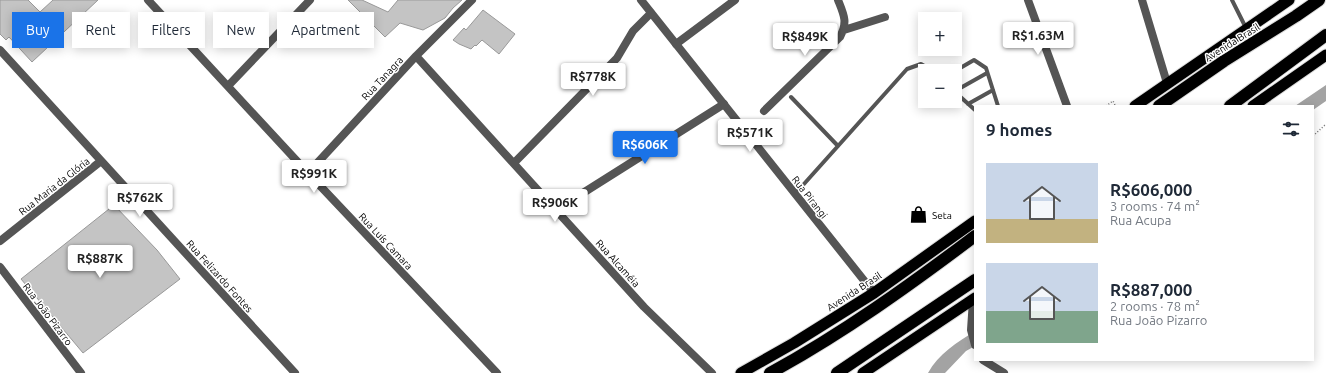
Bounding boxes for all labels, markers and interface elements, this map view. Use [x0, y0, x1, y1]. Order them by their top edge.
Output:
chip: Buy [12, 12, 64, 48]
chip: Rent [72, 12, 130, 48]
chip: Filters [138, 12, 205, 48]
chip: New [213, 12, 269, 48]
chip: Apartment [277, 12, 374, 48]
map controls [918, 12, 962, 108]
button: + [918, 12, 962, 56]
street label: Avenida Brasil [1203, 21, 1262, 64]
pin: R$1.63M [1001, 22, 1075, 56]
pin: R$849K [772, 23, 838, 57]
text: R$1.63M [1012, 28, 1064, 42]
text: R$849K [782, 29, 828, 43]
street label: Rua Tanagra [360, 54, 405, 102]
pin: R$778K [560, 63, 626, 97]
button: − [918, 64, 962, 108]
text: R$778K [570, 69, 616, 83]
icon: filters [1280, 118, 1302, 140]
pin: R$571K [717, 119, 783, 153]
text: 9 homes [986, 120, 1052, 139]
text: R$571K [727, 125, 773, 139]
pin: R$606K [612, 131, 678, 165]
text: R$606K [622, 137, 668, 151]
street label: Rua Maria da Glória [17, 155, 92, 217]
pin: R$991K [281, 160, 347, 194]
text: R$991K [291, 166, 337, 180]
street label: Rua Pirangi [790, 174, 830, 221]
icon: home [1018, 179, 1066, 227]
text: R$606,000 [1110, 180, 1192, 199]
pin: R$762K [107, 184, 173, 218]
pin: R$906K [522, 189, 588, 223]
text: R$762K [117, 190, 163, 204]
text: R$906K [532, 195, 578, 209]
text: 3 rooms · 74 m² [1110, 199, 1200, 213]
shop icon: Seta [909, 205, 929, 225]
place label: Seta [932, 210, 952, 221]
street label: Rua Luís Camara [357, 211, 415, 272]
text: Rua Acupa [1110, 213, 1171, 227]
street label: Rua Alcaméia [593, 237, 642, 289]
street label: Rua Felizardo Fontes [184, 238, 255, 315]
pin: R$887K [67, 245, 133, 279]
text: R$887K [77, 251, 123, 265]
street label: Avenida Brasil [825, 269, 884, 313]
icon: home [1018, 279, 1066, 327]
text: R$887,000 [1110, 280, 1192, 299]
street label: Rua João Pizarro [21, 281, 75, 348]
text: 2 rooms · 78 m² [1110, 299, 1200, 313]
text: Rua João Pizarro [1110, 313, 1207, 327]

